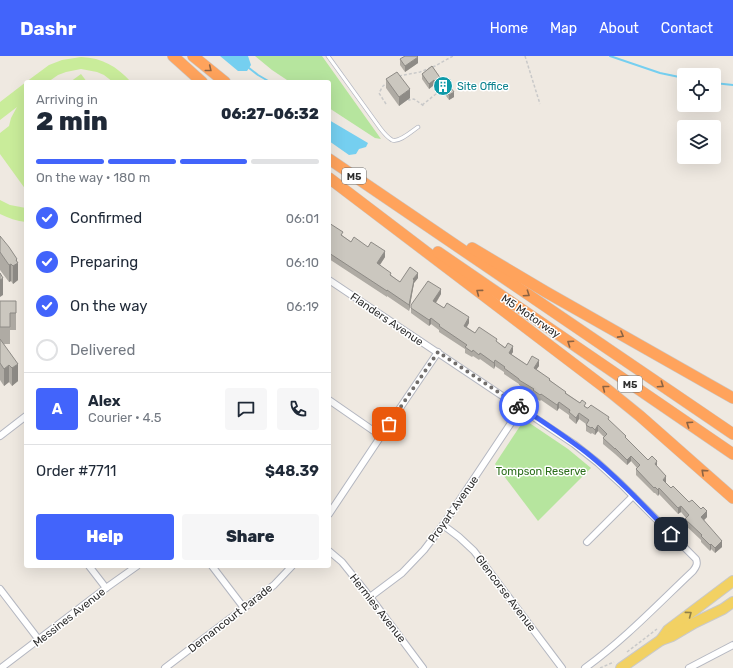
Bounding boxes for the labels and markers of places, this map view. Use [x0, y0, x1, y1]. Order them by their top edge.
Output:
building icon: Site Office [432, 75, 454, 97]
place label: Site Office [457, 80, 509, 93]
pin [372, 407, 406, 441]
pin [654, 517, 688, 551]

